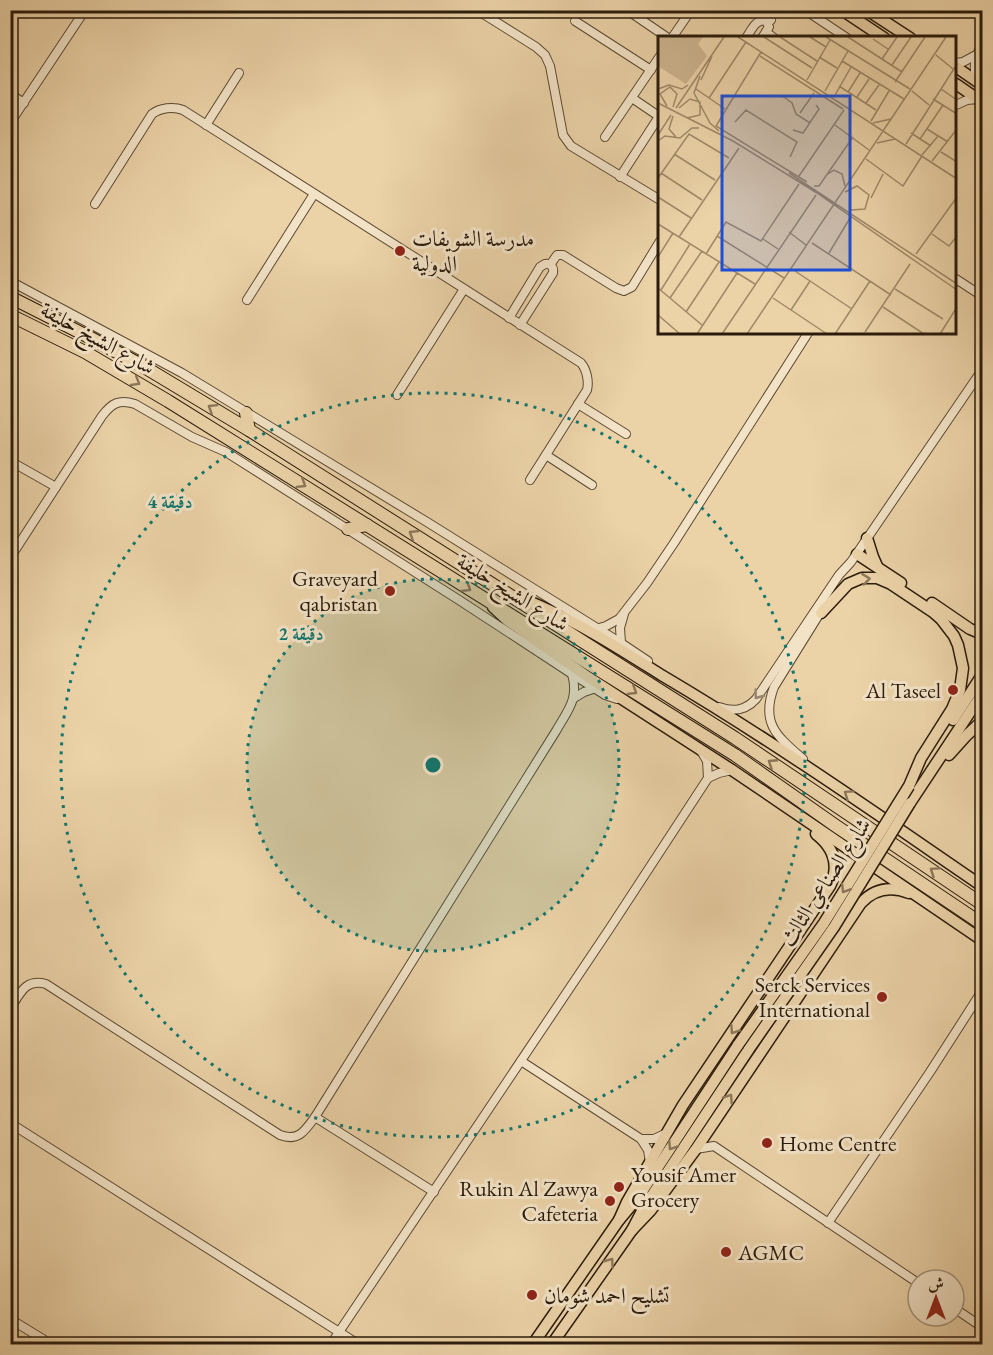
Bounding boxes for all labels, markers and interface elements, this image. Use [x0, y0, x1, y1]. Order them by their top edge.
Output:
inset map [658, 36, 957, 334]
place label: مدرسة الشويفات الدولية [412, 224, 534, 278]
marker: مدرسة الشويفات الدولية [393, 244, 407, 258]
street label: شارع الشيخ خليفة [33, 294, 161, 386]
one-way arrow [130, 374, 140, 386]
one-way arrow [208, 403, 218, 415]
one-way arrow [296, 477, 306, 489]
text: 4 دقيقة [147, 490, 193, 513]
one-way arrow [409, 529, 419, 541]
street label: شارع الشيخ خليفة [449, 546, 575, 642]
place label: Graveyard qabristan [292, 564, 379, 618]
one-way arrow [861, 573, 870, 586]
one-way arrow [461, 580, 471, 592]
marker: Graveyard qabristan [383, 584, 397, 598]
text: 2 دقيقة [278, 622, 324, 645]
place label: Al Taseel [865, 676, 941, 705]
one-way arrow [627, 683, 637, 695]
marker: Al Taseel [946, 683, 960, 697]
one-way arrow [754, 689, 765, 700]
centre of rings [423, 755, 443, 775]
one-way arrow [768, 758, 778, 770]
one-way arrow [843, 790, 854, 801]
street label: شارع الصناعي الثالث [773, 812, 881, 954]
one-way arrow [930, 867, 941, 878]
one-way arrow [840, 883, 852, 893]
place label: Serck Services International [755, 970, 870, 1024]
marker: Serck Services International [875, 990, 889, 1004]
one-way arrow [730, 1024, 742, 1034]
one-way arrow [722, 1094, 733, 1105]
place label: Home Centre [779, 1129, 897, 1158]
marker: Home Centre [760, 1136, 774, 1150]
one-way arrow [667, 1140, 679, 1150]
place label: Yousif Amer Grocery [631, 1160, 737, 1214]
place label: Rukin Al Zawya Cafeteria [459, 1174, 598, 1228]
marker: Yousif Amer Grocery [612, 1180, 626, 1194]
marker: Rukin Al Zawya Cafeteria [603, 1194, 617, 1208]
place label: AGMC [737, 1238, 804, 1267]
marker: AGMC [719, 1245, 733, 1259]
one-way arrow [603, 1257, 614, 1268]
north arrow [906, 1268, 966, 1328]
text: ش [928, 1273, 944, 1294]
place label: تشليح احمد شومان [544, 1281, 670, 1315]
marker: تشليح احمد شومان [525, 1288, 539, 1302]

